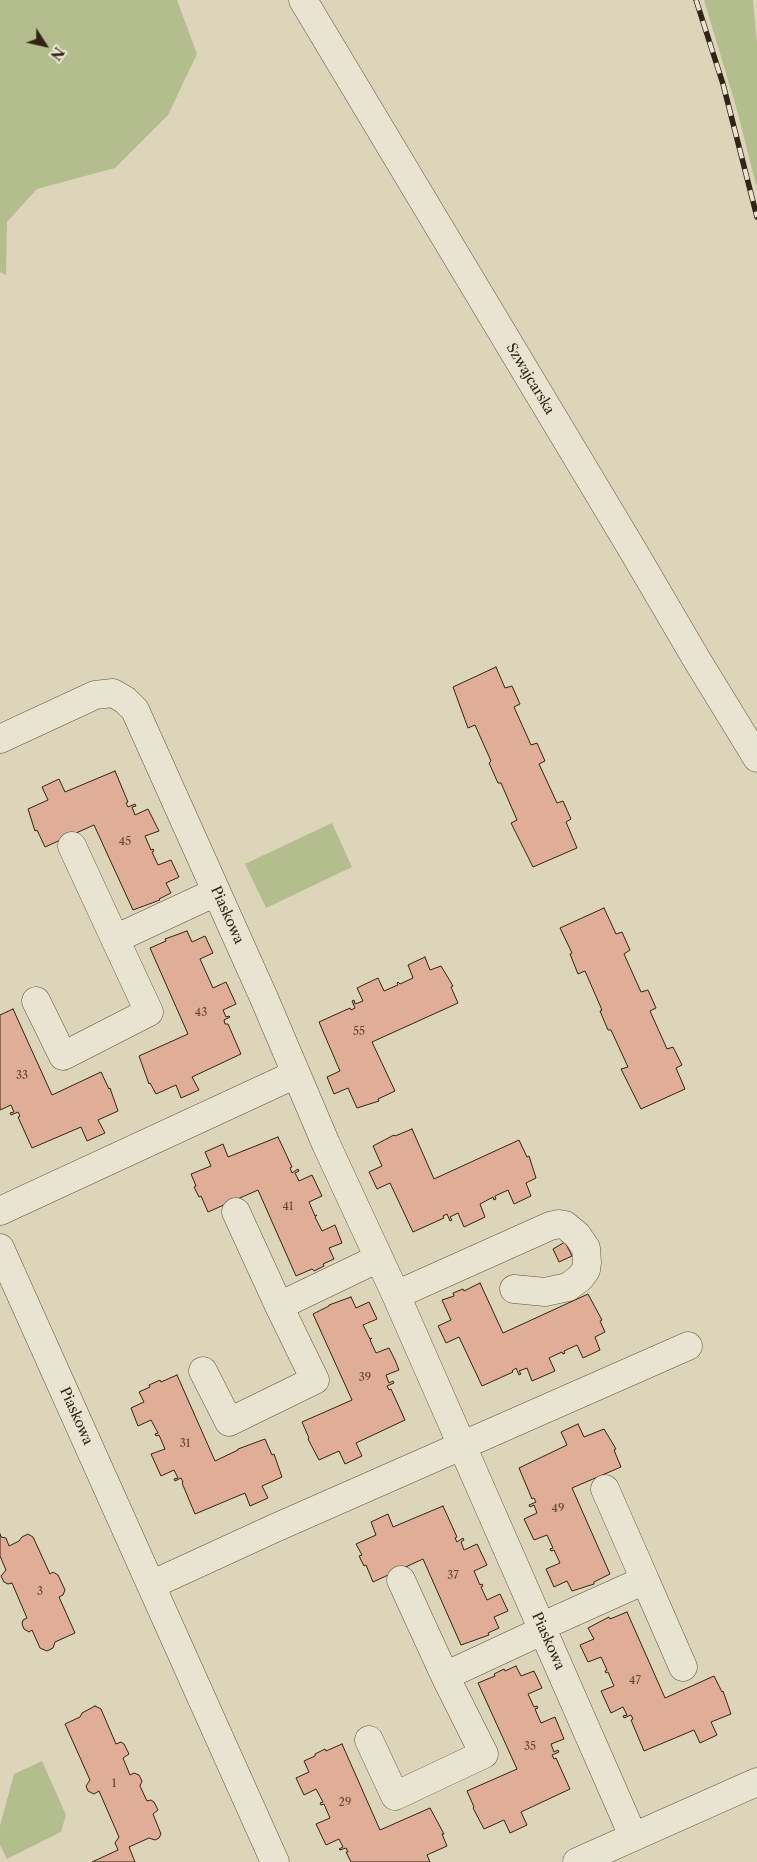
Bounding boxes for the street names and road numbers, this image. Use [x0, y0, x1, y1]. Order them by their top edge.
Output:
street label: Szwajcarska [502, 340, 558, 418]
street label: Piaskowa [207, 884, 247, 946]
street label: Piaskowa [56, 1385, 96, 1447]
street label: Piaskowa [528, 1610, 568, 1672]

